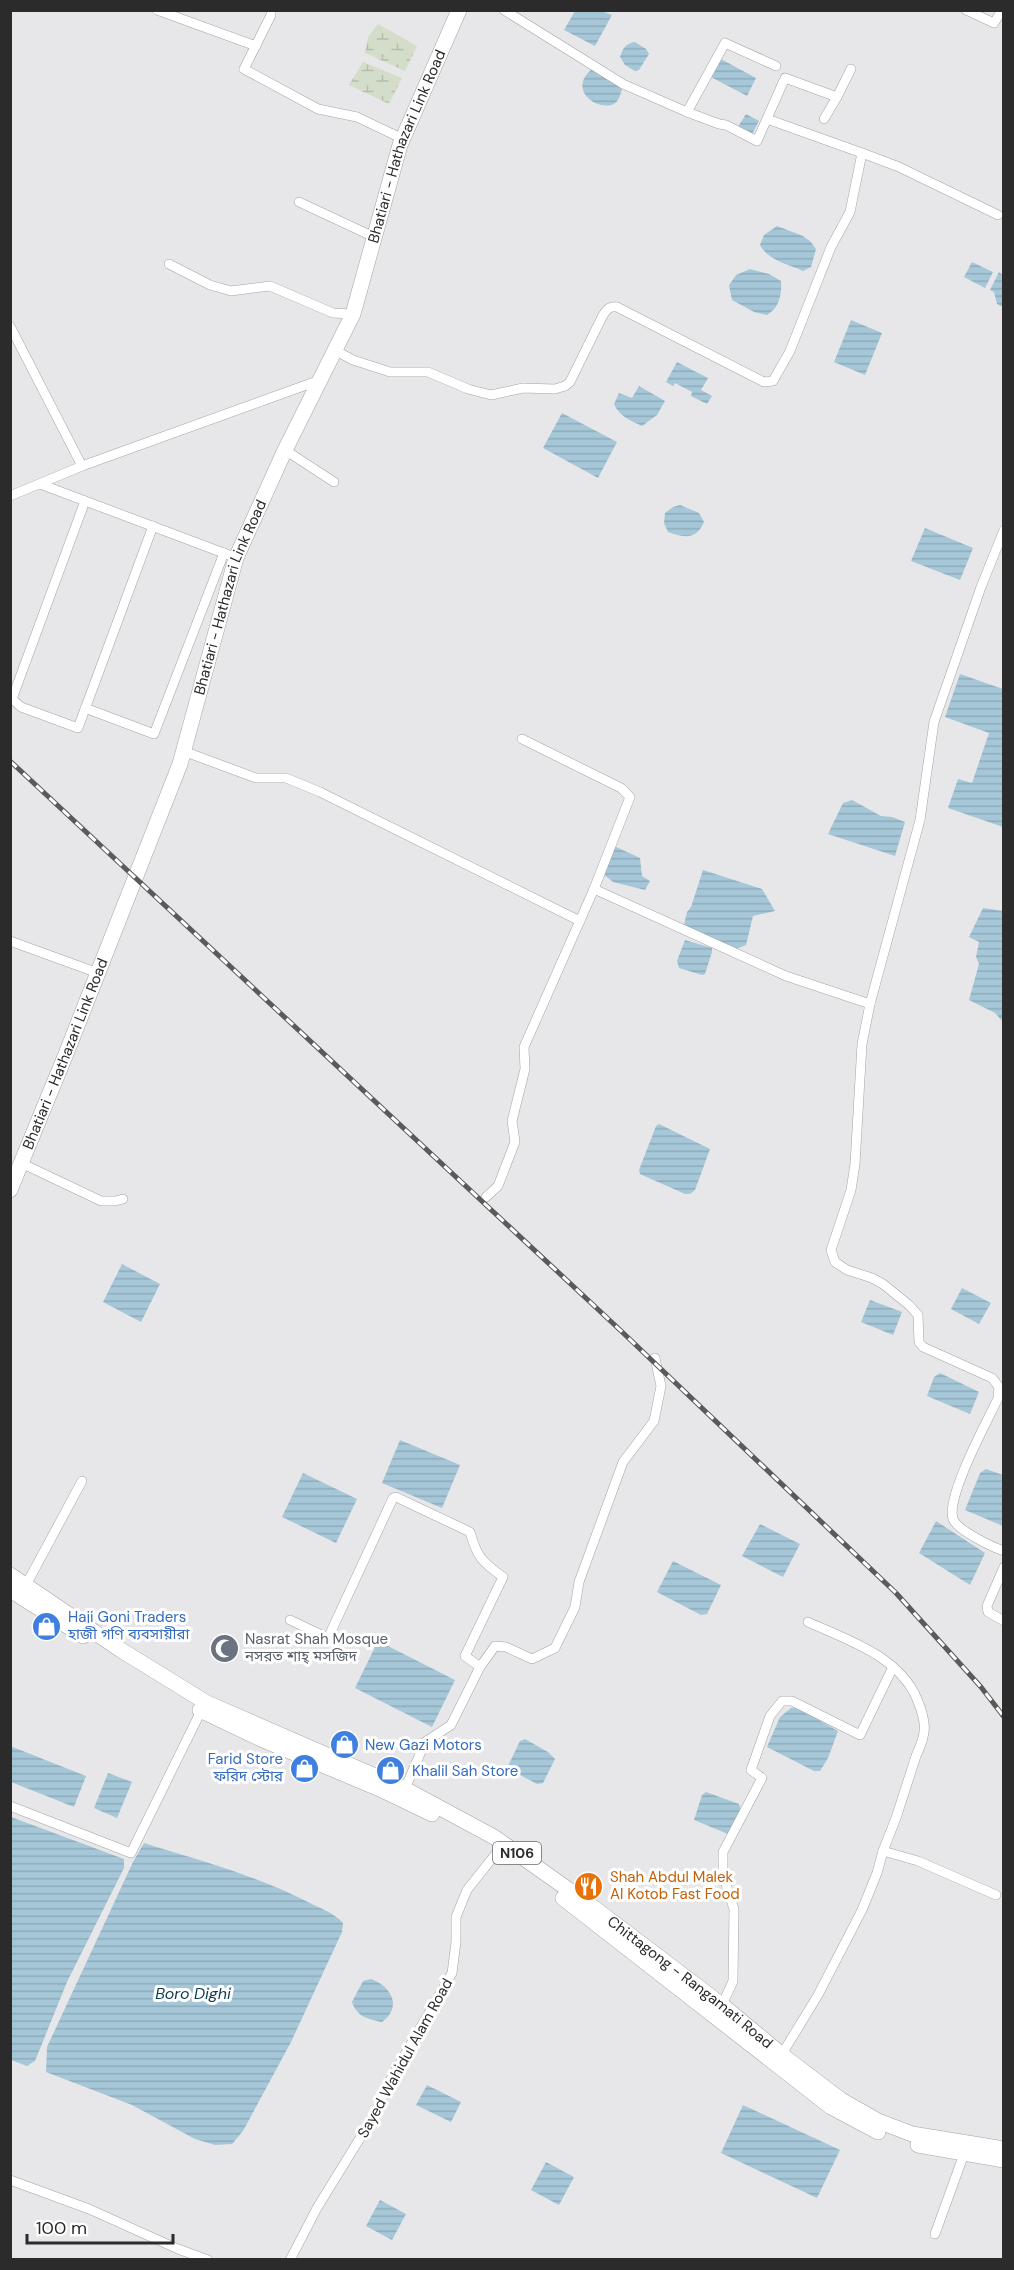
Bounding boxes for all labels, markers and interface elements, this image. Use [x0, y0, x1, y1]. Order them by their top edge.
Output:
street label: Bhatiari - Hathazari Link Road [363, 47, 450, 245]
street label: Bhatiari - Hathazari Link Road [189, 496, 271, 697]
street label: Bhatiari - Hathazari Link Road [18, 955, 113, 1152]
place label: Haji Goni Traders হাজী গণি ব্যবসায়ীরা [67, 1607, 190, 1644]
shop icon: Haji Goni Traders হাজী গণি ব্যবসায়ীরা [31, 1610, 63, 1642]
place label: Nasrat Shah Mosque নসরত শাহ্‌ মসজিদ [244, 1629, 388, 1666]
mosque icon: Nasrat Shah Mosque নসরত শাহ্‌ মসজিদ [208, 1632, 240, 1664]
shop icon: New Gazi Motors [328, 1729, 360, 1761]
place label: New Gazi Motors [365, 1735, 482, 1755]
place label: Farid Store ফরিদ স্টোর [208, 1749, 284, 1786]
shop icon: Farid Store ফরিদ স্টোর [288, 1752, 320, 1784]
shop icon: Khalil Sah Store [375, 1755, 407, 1787]
place label: Khalil Sah Store [412, 1761, 518, 1781]
road number: N106 [493, 1842, 541, 1864]
place label: Shah Abdul Malek Al Kotob Fast Food [610, 1867, 740, 1904]
restaurant icon: Shah Abdul Malek Al Kotob Fast Food [573, 1870, 605, 1902]
street label: Chittagong - Rangamati Road [603, 1911, 777, 2053]
street label: Sayed Wahidul Alam Road [353, 1975, 457, 2141]
water label: Boro Dighi [155, 1983, 232, 2004]
scale bar [27, 2207, 172, 2245]
text: 100 m [36, 2216, 87, 2240]

